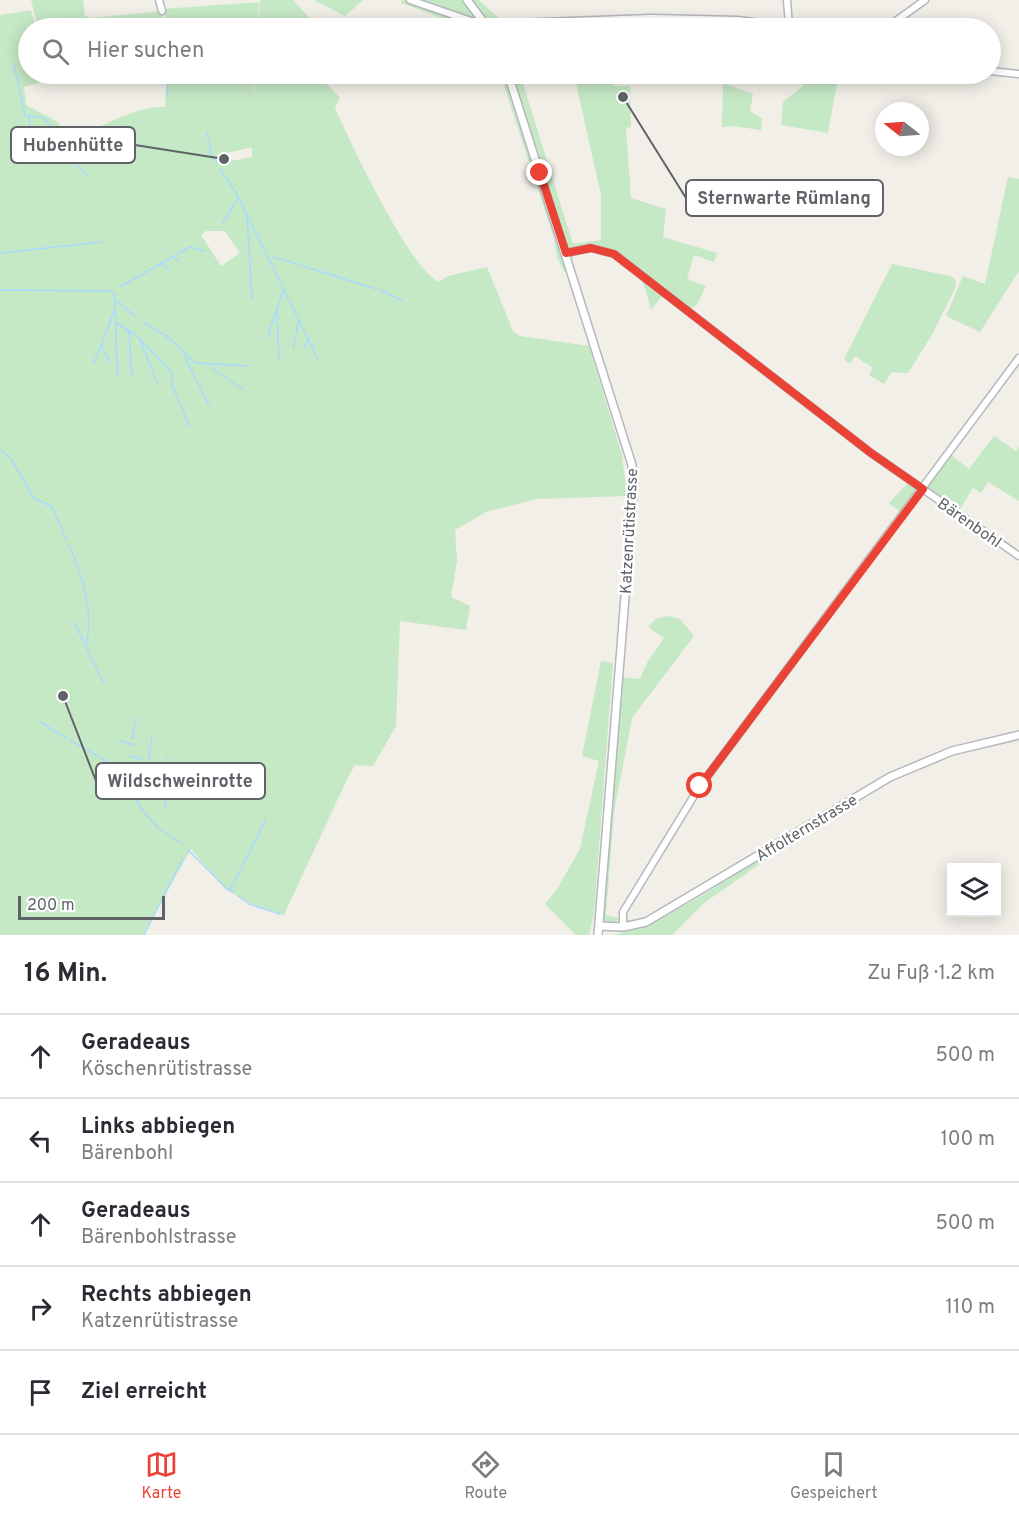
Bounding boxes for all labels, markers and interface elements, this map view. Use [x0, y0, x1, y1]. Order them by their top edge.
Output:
search box [18, 18, 1001, 84]
icon: search [39, 35, 72, 68]
text: Hier suchen [87, 38, 204, 65]
north arrow [875, 102, 929, 156]
callout: Hubenhütte [11, 127, 135, 163]
text: Hubenhütte [23, 135, 123, 158]
route end [526, 159, 552, 185]
callout: Sternwarte Rümlang [686, 180, 883, 216]
text: Sternwarte Rümlang [697, 188, 871, 211]
street label: Katzenrütistrasse [617, 468, 643, 594]
street label: Bärenbohl [933, 494, 1005, 553]
callout: Wildschweinrotte [96, 763, 265, 799]
text: Wildschweinrotte [107, 771, 253, 794]
route start [686, 772, 712, 798]
street label: Affolternstrasse [753, 790, 862, 867]
map controls [947, 863, 1001, 917]
button: layers [947, 863, 1001, 917]
scale bar [18, 893, 165, 920]
text: 200 m [27, 896, 75, 916]
text: 16 Min. [24, 958, 107, 991]
text: Zu Fuß · 1.2 km [867, 961, 995, 987]
text: Geradeaus [81, 1030, 191, 1057]
icon: ahead [24, 1040, 57, 1073]
text: 500 m [935, 1043, 995, 1069]
text: Köschenrütistrasse [81, 1057, 252, 1083]
text: Links abbiegen [81, 1114, 235, 1141]
icon: left [24, 1124, 57, 1157]
text: 100 m [940, 1127, 995, 1153]
text: Bärenbohl [81, 1141, 173, 1167]
text: Geradeaus [81, 1198, 191, 1225]
icon: ahead [24, 1208, 57, 1241]
text: 500 m [935, 1211, 995, 1237]
text: Bärenbohlstrasse [81, 1225, 237, 1251]
text: Rechts abbiegen [81, 1282, 252, 1309]
icon: right [24, 1292, 57, 1325]
text: 110 m [946, 1295, 995, 1321]
text: Katzenrütistrasse [81, 1309, 238, 1335]
icon: arrive [24, 1376, 57, 1409]
text: Ziel erreicht [81, 1379, 207, 1406]
tab: Karte [141, 1448, 181, 1504]
tab: Route [464, 1448, 507, 1504]
tab: Gespeichert [790, 1448, 878, 1504]

